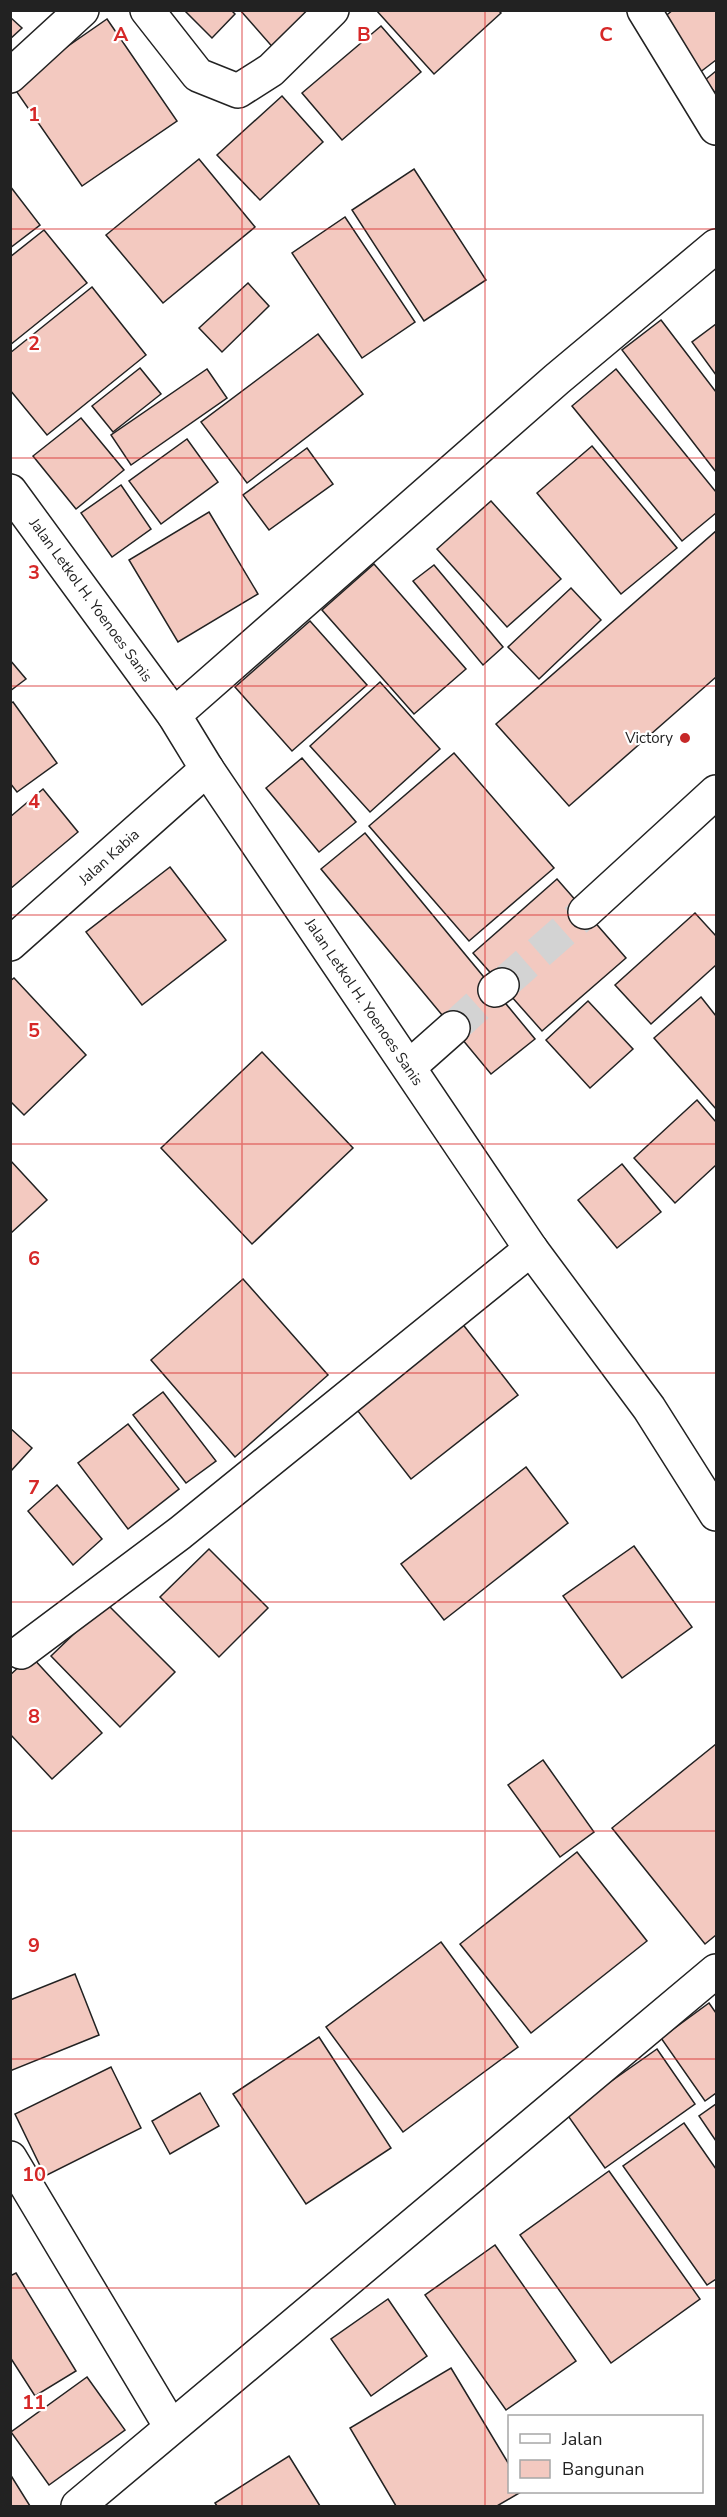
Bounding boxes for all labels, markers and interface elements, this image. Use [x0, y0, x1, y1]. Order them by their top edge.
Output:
text: A [114, 21, 129, 48]
text: B [357, 21, 371, 48]
text: C [599, 21, 613, 48]
text: 1 [28, 101, 40, 128]
text: 2 [28, 330, 40, 357]
street label: Jalan Letkol H. Yoenoes Sanis [24, 513, 157, 686]
text: 3 [28, 559, 40, 586]
place label: Victory [624, 728, 673, 748]
marker: Victory [678, 731, 692, 745]
text: 4 [28, 788, 40, 815]
street label: Jalan Kabia [74, 824, 144, 890]
street label: Jalan Letkol H. Yoenoes Sanis [300, 914, 428, 1090]
text: 5 [28, 1017, 40, 1044]
text: 6 [28, 1245, 40, 1272]
text: 7 [28, 1474, 40, 1501]
text: 8 [28, 1703, 40, 1730]
text: 9 [28, 1932, 40, 1959]
text: 10 [22, 2161, 46, 2188]
text: 11 [22, 2389, 46, 2416]
legend [508, 2415, 703, 2493]
text: Jalan [561, 2427, 602, 2451]
text: Bangunan [562, 2457, 645, 2481]

